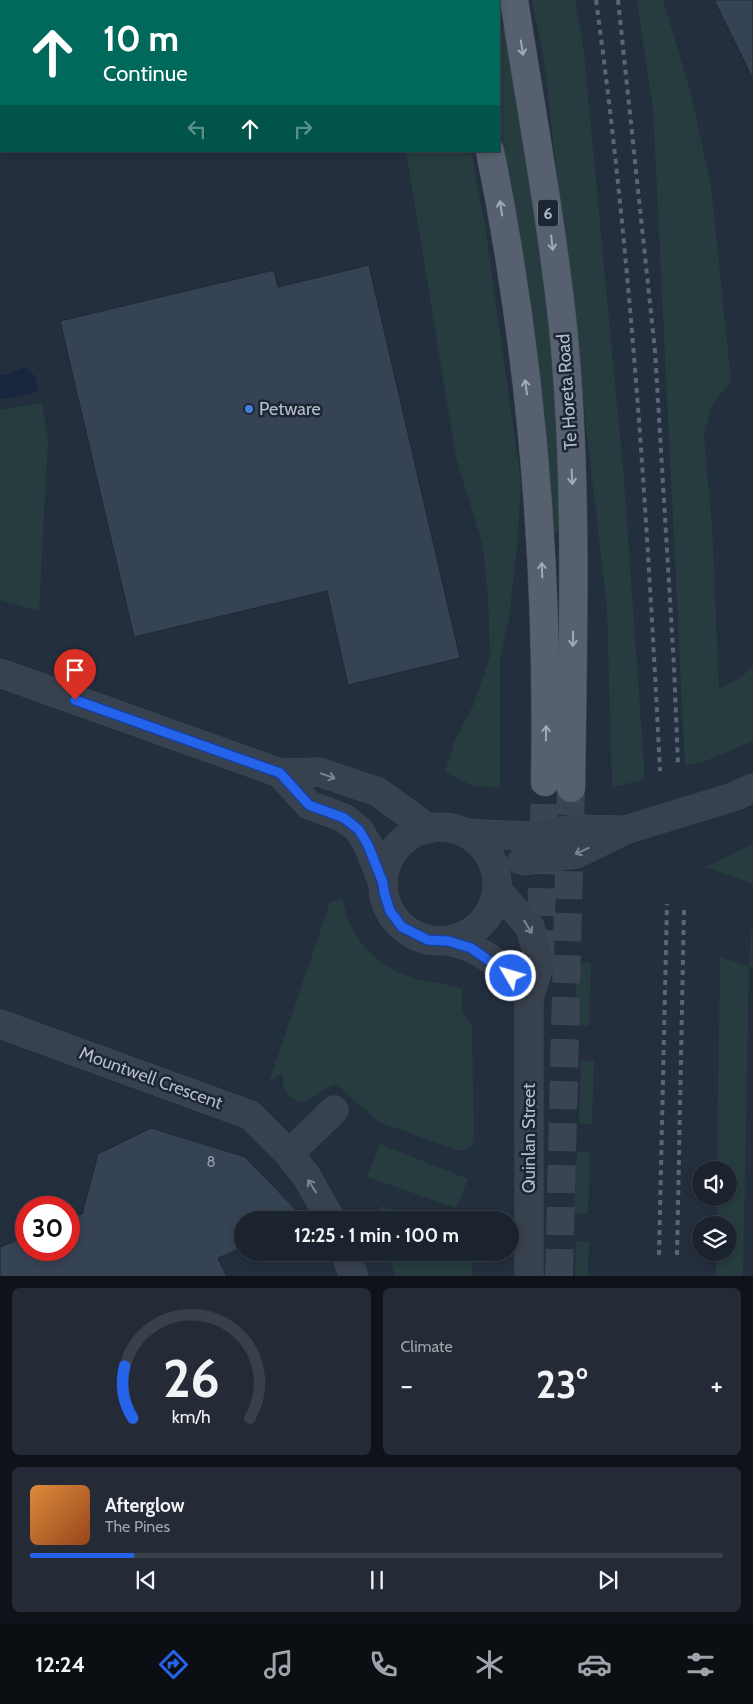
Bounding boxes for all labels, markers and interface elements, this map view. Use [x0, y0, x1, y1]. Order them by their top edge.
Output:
text: 10 m [103, 17, 179, 60]
icon: ahead [20, 20, 85, 85]
one-way arrow [517, 40, 527, 56]
text: Continue [103, 60, 188, 87]
icon: left [183, 115, 211, 143]
icon: ahead [236, 115, 264, 143]
icon: right [289, 115, 317, 143]
road number: 6 [538, 200, 558, 227]
one-way arrow [495, 201, 505, 217]
one-way arrow [547, 235, 557, 251]
street label: Te Horeta Road [552, 333, 582, 451]
one-way arrow [521, 379, 531, 395]
place label: Petware [259, 398, 321, 420]
marker: Petware [243, 403, 255, 415]
one-way arrow [567, 468, 577, 484]
one-way arrow [537, 563, 547, 579]
one-way arrow [568, 630, 578, 647]
pin [54, 649, 96, 700]
icon: arrive [61, 656, 89, 684]
one-way arrow [541, 725, 551, 742]
one-way arrow [320, 772, 336, 781]
one-way arrow [575, 846, 590, 856]
one-way arrow [522, 920, 533, 934]
position arrow [484, 949, 536, 1001]
street label: Mountwell Crescent [76, 1042, 226, 1114]
street label: Quinlan Street [518, 1083, 540, 1193]
house number: 8 [206, 1153, 216, 1171]
map controls [692, 1161, 737, 1261]
button: sound [692, 1161, 737, 1206]
one-way arrow [307, 1179, 317, 1193]
speed limit sign: 30 [15, 1196, 80, 1261]
button: layers [692, 1216, 737, 1261]
text: 12:25 · 1 min · 100 m [294, 1224, 459, 1247]
text: Climate [401, 1337, 453, 1356]
text: 26 [163, 1347, 220, 1410]
text: 23° [536, 1361, 588, 1408]
text: − [401, 1368, 413, 1402]
text: + [711, 1368, 723, 1402]
text: km/h [172, 1406, 211, 1427]
text: Afterglow [105, 1494, 185, 1517]
text: The Pines [105, 1517, 170, 1536]
icon: previous [132, 1566, 160, 1594]
icon: pause [363, 1566, 391, 1594]
icon: next [594, 1566, 622, 1594]
icon: directions [156, 1647, 191, 1682]
icon: music [261, 1647, 296, 1682]
icon: phone [366, 1647, 401, 1682]
icon: climate [472, 1647, 507, 1682]
icon: car [577, 1647, 612, 1682]
icon: filters [683, 1647, 718, 1682]
text: 12:24 [35, 1651, 85, 1678]

